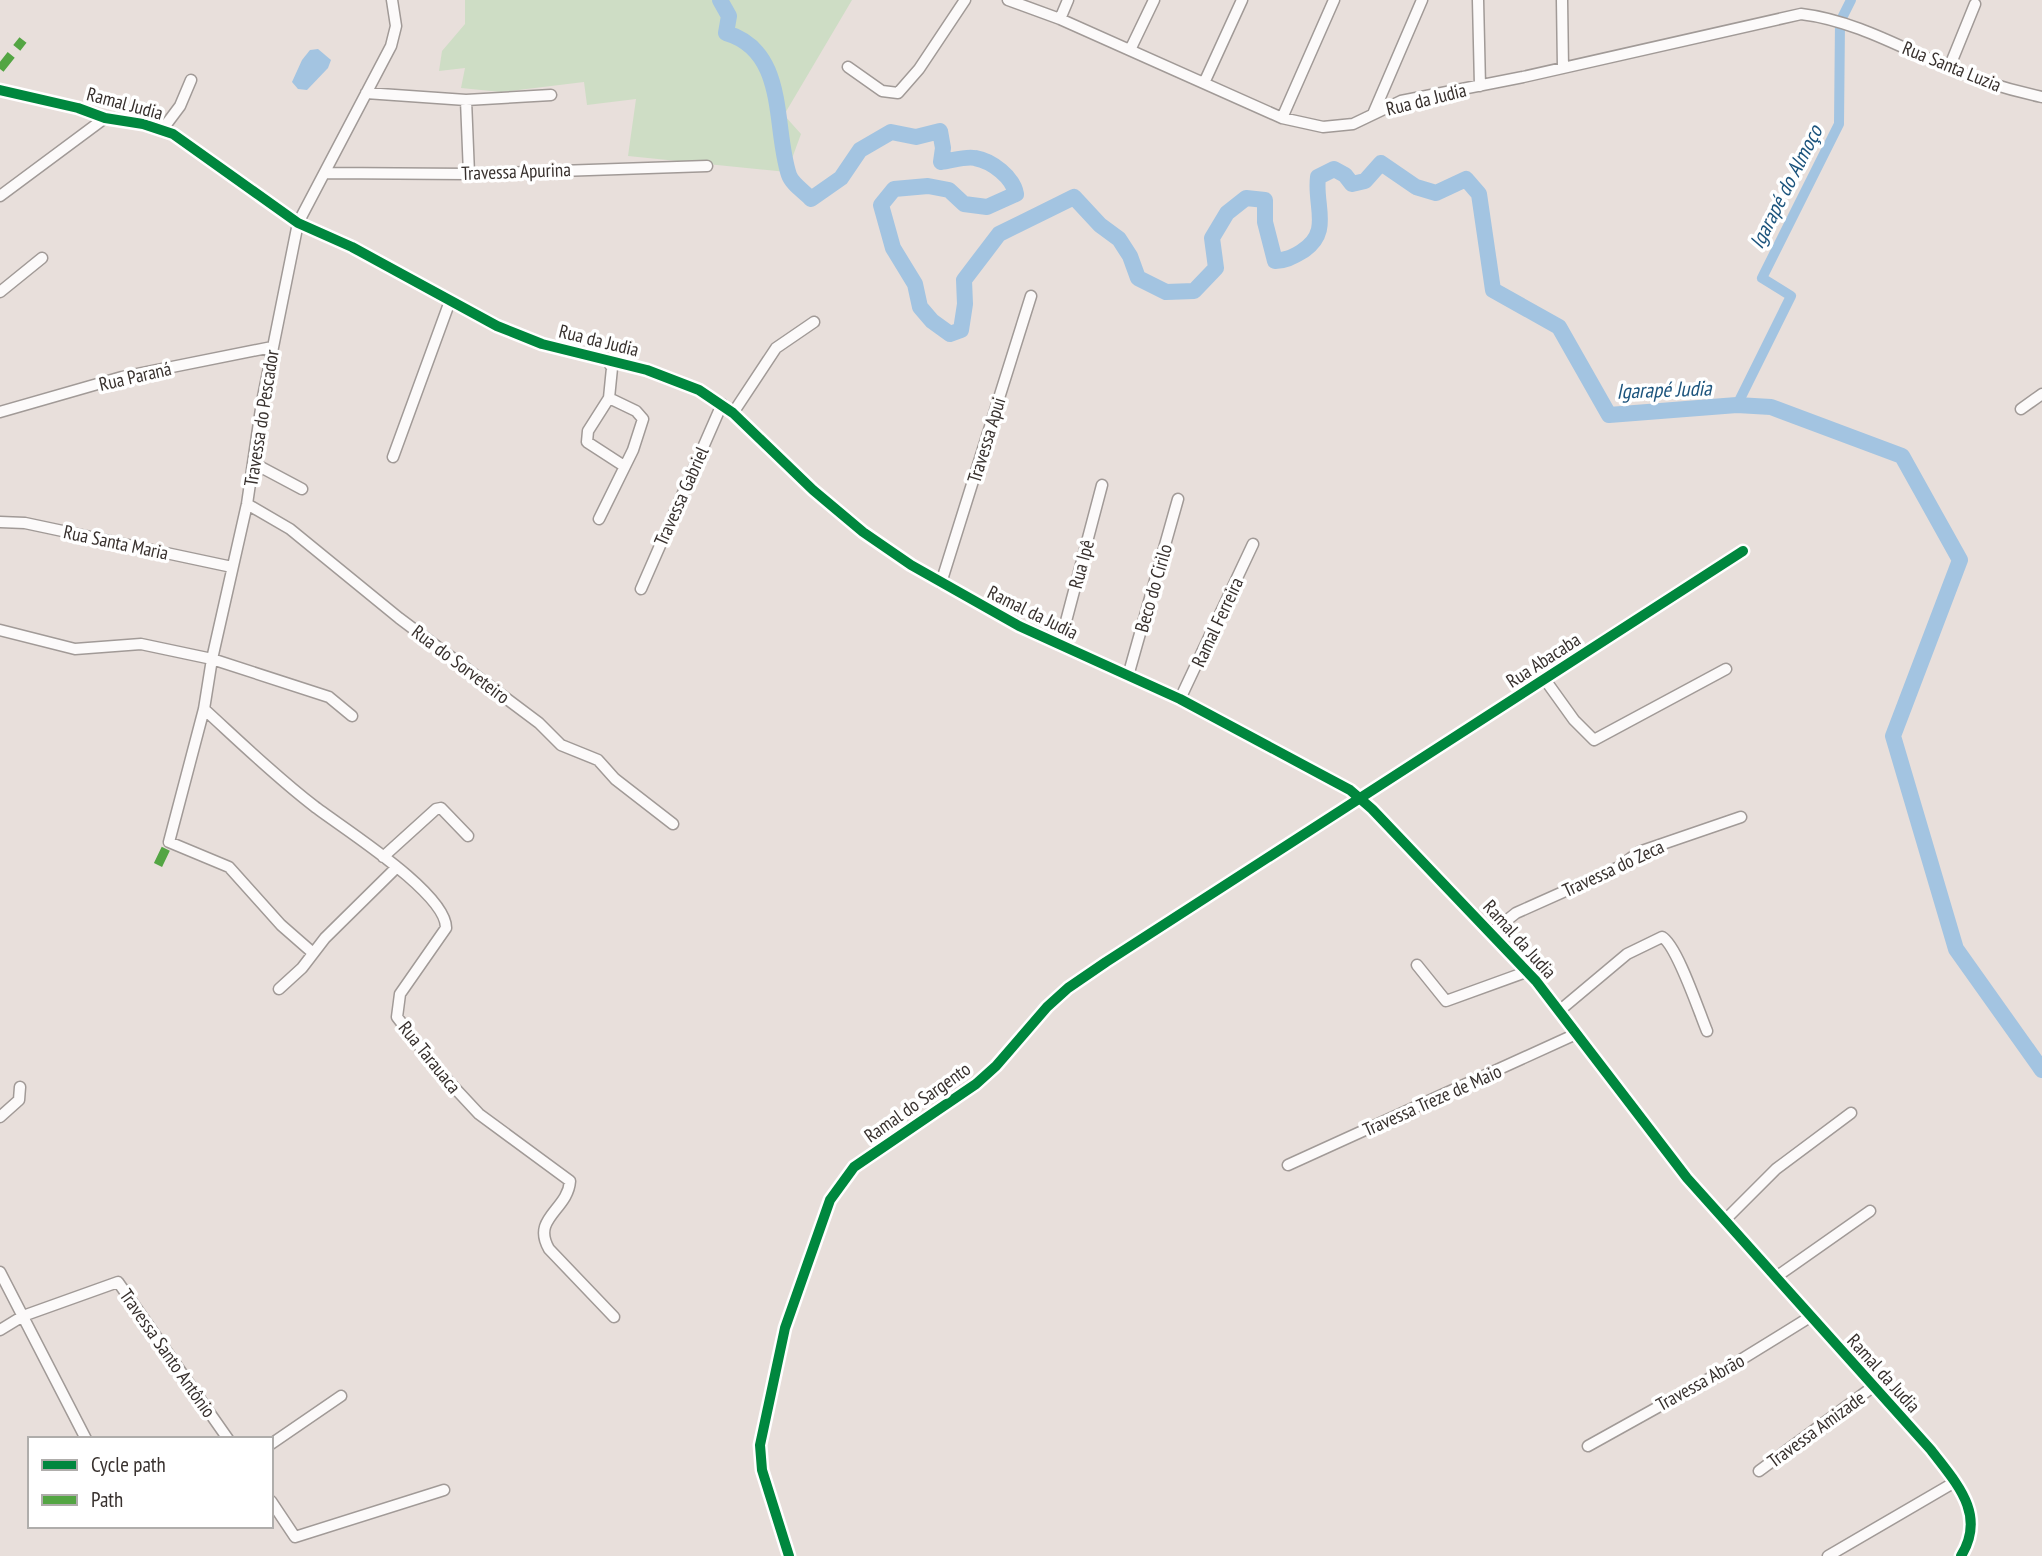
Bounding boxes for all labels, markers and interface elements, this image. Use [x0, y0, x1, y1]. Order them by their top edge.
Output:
street label: Rua Santa Luzia [1899, 35, 2005, 97]
street label: Rua da Judia [1383, 77, 1469, 121]
street label: Ramal Judia [84, 81, 166, 125]
water label: Igarapé do Almoço [1743, 119, 1829, 253]
street label: Travessa Apurina [461, 157, 571, 185]
street label: Rua da Judia [556, 318, 642, 362]
street label: Travessa do Pescador [238, 347, 284, 488]
street label: Rua Paraná [97, 356, 173, 396]
water label: Igarapé Judia [1616, 374, 1714, 405]
street label: Travessa Apui [962, 394, 1010, 486]
street label: Travessa Gabriel [648, 442, 714, 549]
street label: Rua Santa Maria [61, 519, 171, 565]
street label: Rua Ipê [1063, 537, 1099, 591]
street label: Beco do Cirilo [1129, 541, 1177, 635]
street label: Ramal Ferreira [1186, 573, 1248, 671]
street label: Ramal da Judia [984, 580, 1082, 644]
street label: Rua do Sorveteiro [407, 619, 515, 709]
street label: Rua Abacaba [1501, 627, 1585, 693]
street label: Travessa do Zeca [1558, 834, 1668, 902]
street label: Ramal da Judia [1478, 895, 1562, 983]
street label: Rua Tarauaca [394, 1016, 466, 1098]
street label: Ramal do Sargento [859, 1057, 975, 1147]
street label: Travessa Treze de Maio [1359, 1059, 1505, 1141]
street label: Travessa Santo Antônio [115, 1284, 221, 1422]
street label: Ramal da Judia [1842, 1329, 1926, 1417]
street label: Travessa Abrão [1652, 1348, 1748, 1416]
street label: Travessa Amizade [1762, 1385, 1870, 1472]
legend [28, 1437, 273, 1528]
text: Cycle path [91, 1451, 166, 1478]
text: Path [91, 1486, 123, 1513]

